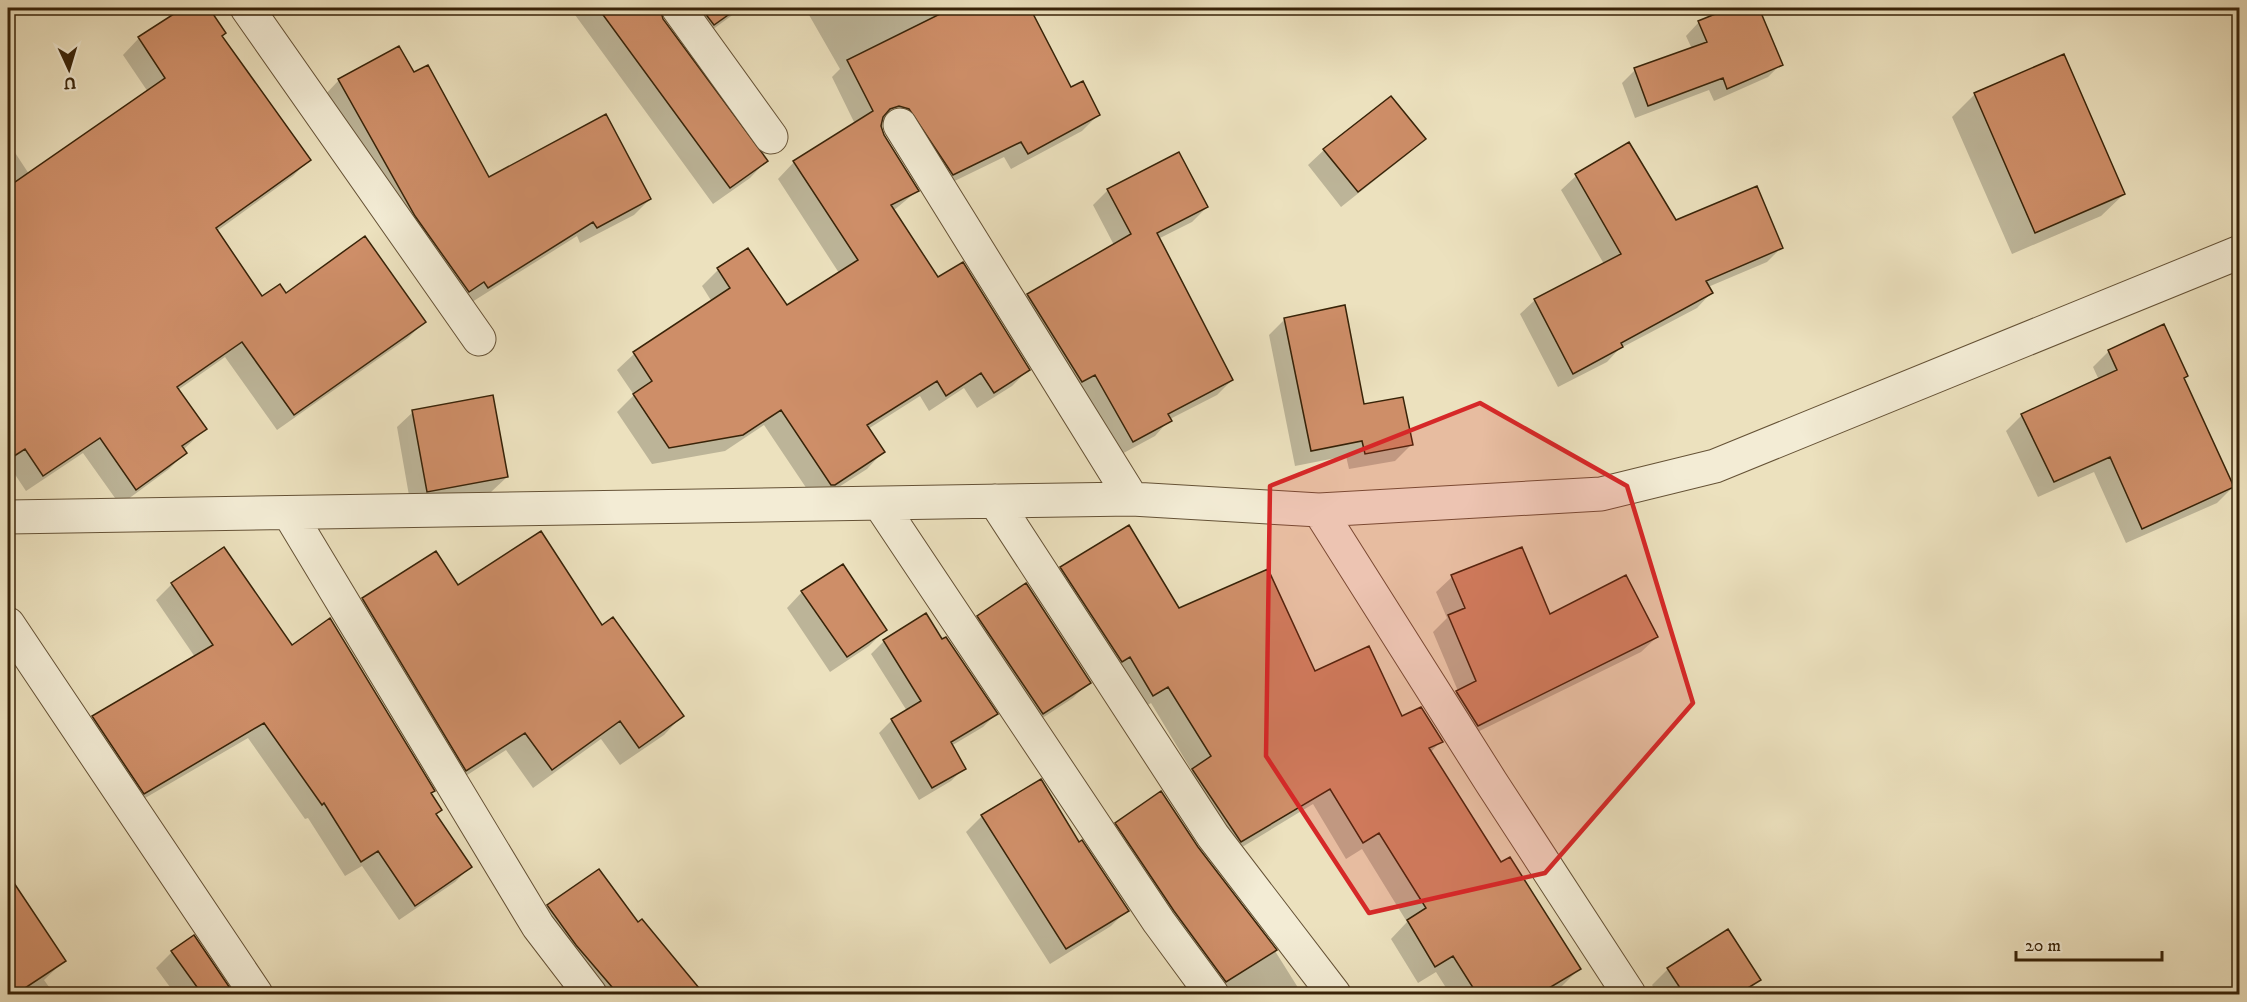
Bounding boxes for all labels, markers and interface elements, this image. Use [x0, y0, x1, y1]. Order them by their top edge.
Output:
north arrow [39, 39, 99, 99]
text: U [62, 73, 77, 93]
scale bar [2016, 924, 2162, 962]
text: 20 m [2025, 935, 2061, 957]

